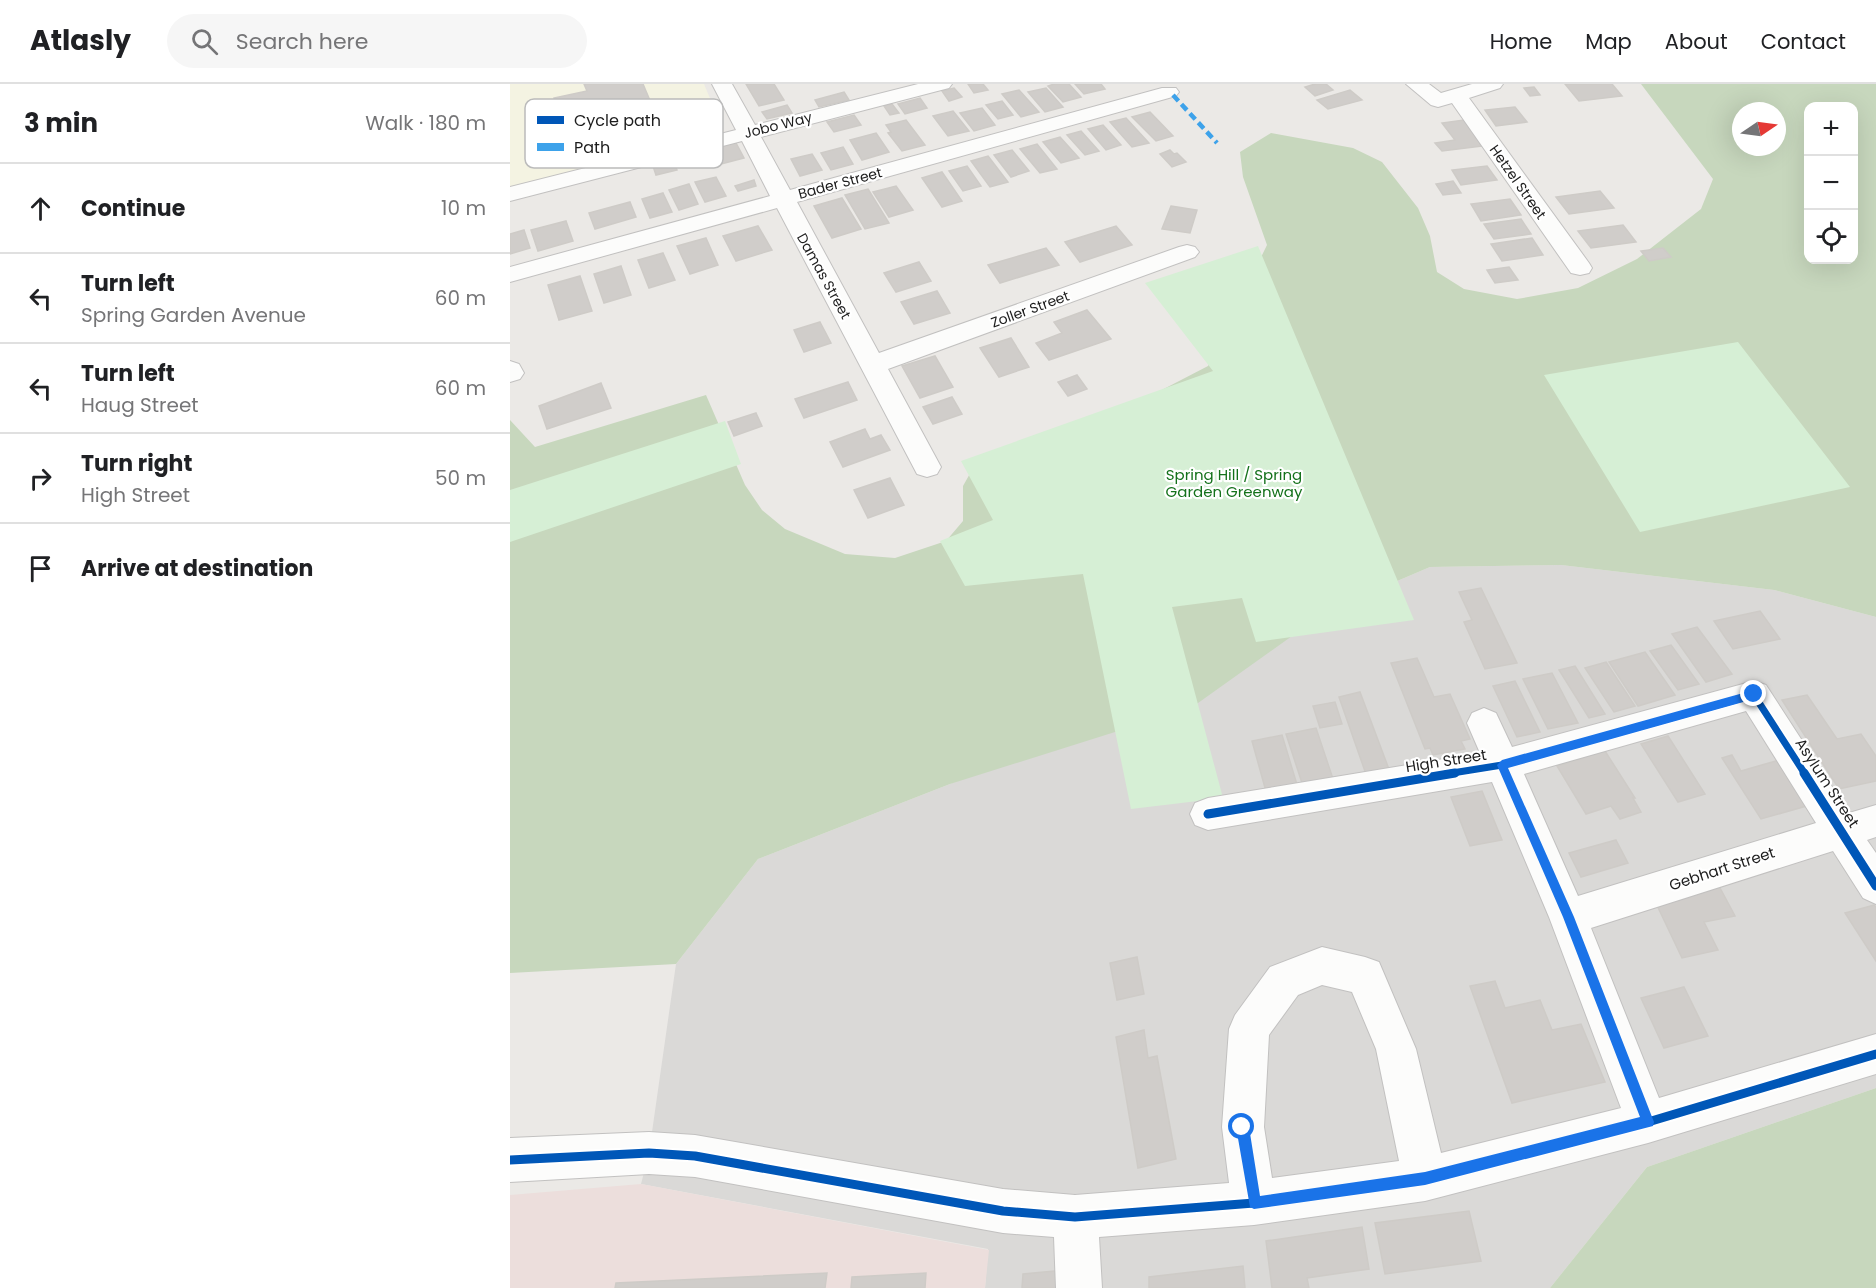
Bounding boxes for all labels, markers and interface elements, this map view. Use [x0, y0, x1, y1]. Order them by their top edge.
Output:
search box [167, 14, 587, 68]
text: Atlasly [30, 21, 131, 60]
icon: search [188, 25, 221, 58]
text: Search here [236, 26, 368, 57]
text: Home [1490, 27, 1552, 56]
text: Map [1585, 27, 1632, 56]
text: About [1665, 27, 1728, 56]
text: Contact [1761, 27, 1846, 56]
legend [525, 99, 723, 168]
north arrow [1732, 102, 1786, 156]
map controls [1804, 102, 1858, 264]
button: + [1804, 102, 1858, 156]
text: 3 min [24, 105, 98, 141]
street label: Jobo Way [742, 107, 814, 143]
text: Walk · 180 m [365, 109, 486, 137]
text: Cycle path [574, 109, 661, 132]
text: Path [574, 136, 610, 159]
street label: Hetzel Street [1485, 141, 1551, 223]
button: − [1804, 156, 1858, 210]
street label: Bader Street [796, 162, 884, 204]
icon: ahead [24, 192, 57, 225]
text: Continue [81, 193, 185, 224]
text: 10 m [441, 194, 486, 222]
button: locate [1804, 210, 1858, 264]
street label: Damas Street [792, 229, 856, 323]
text: Turn left [81, 268, 175, 299]
icon: left [24, 282, 57, 315]
text: 60 m [435, 284, 486, 312]
street label: Zoller Street [988, 286, 1072, 332]
text: Spring Garden Avenue [81, 301, 306, 329]
text: Turn left [81, 358, 175, 389]
icon: left [24, 372, 57, 405]
text: 60 m [435, 374, 486, 402]
text: Haug Street [81, 391, 199, 419]
text: Turn right [81, 448, 192, 479]
icon: right [24, 462, 57, 495]
text: 50 m [435, 464, 486, 492]
park label: Spring Hill / Spring Garden Greenway [1166, 464, 1303, 502]
text: High Street [81, 481, 190, 509]
icon: arrive [24, 552, 57, 585]
text: Arrive at destination [81, 553, 313, 584]
route end [1740, 680, 1766, 706]
street label: Asylum Street [1791, 734, 1864, 832]
street label: High Street [1404, 744, 1488, 777]
street label: Gebhart Street [1666, 842, 1777, 895]
route start [1228, 1113, 1254, 1139]

